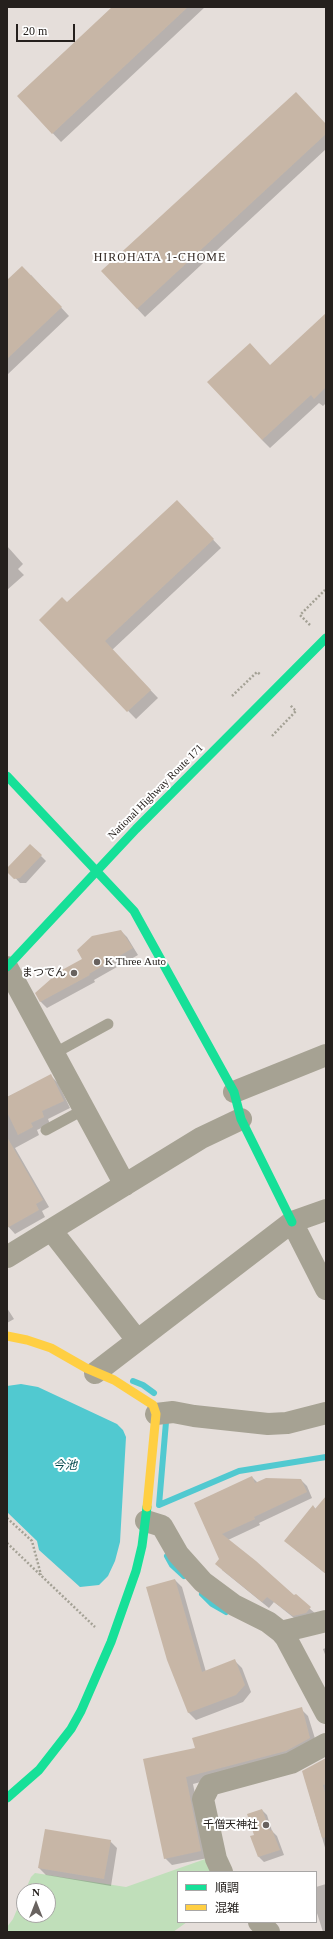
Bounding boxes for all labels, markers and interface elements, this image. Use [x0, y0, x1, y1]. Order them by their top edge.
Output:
scale bar [18, 16, 77, 42]
text: 20 m [23, 24, 47, 38]
district label: HIROHATA 1-CHOME [94, 251, 226, 265]
street label: National Highway Route 171 [106, 742, 206, 842]
place label: K Three Auto [105, 955, 166, 969]
marker: K Three Auto [92, 957, 102, 967]
place label: まつでん [22, 966, 66, 980]
marker: まつでん [69, 968, 79, 978]
water label: 今池 [53, 1459, 77, 1473]
place label: 千僧天神社 [203, 1818, 258, 1832]
marker: 千僧天神社 [261, 1820, 271, 1830]
legend [177, 1871, 317, 1923]
text: 順調 [215, 1881, 239, 1895]
north arrow [16, 1883, 56, 1923]
text: N [32, 1886, 40, 1898]
text: 混雑 [215, 1901, 239, 1915]

